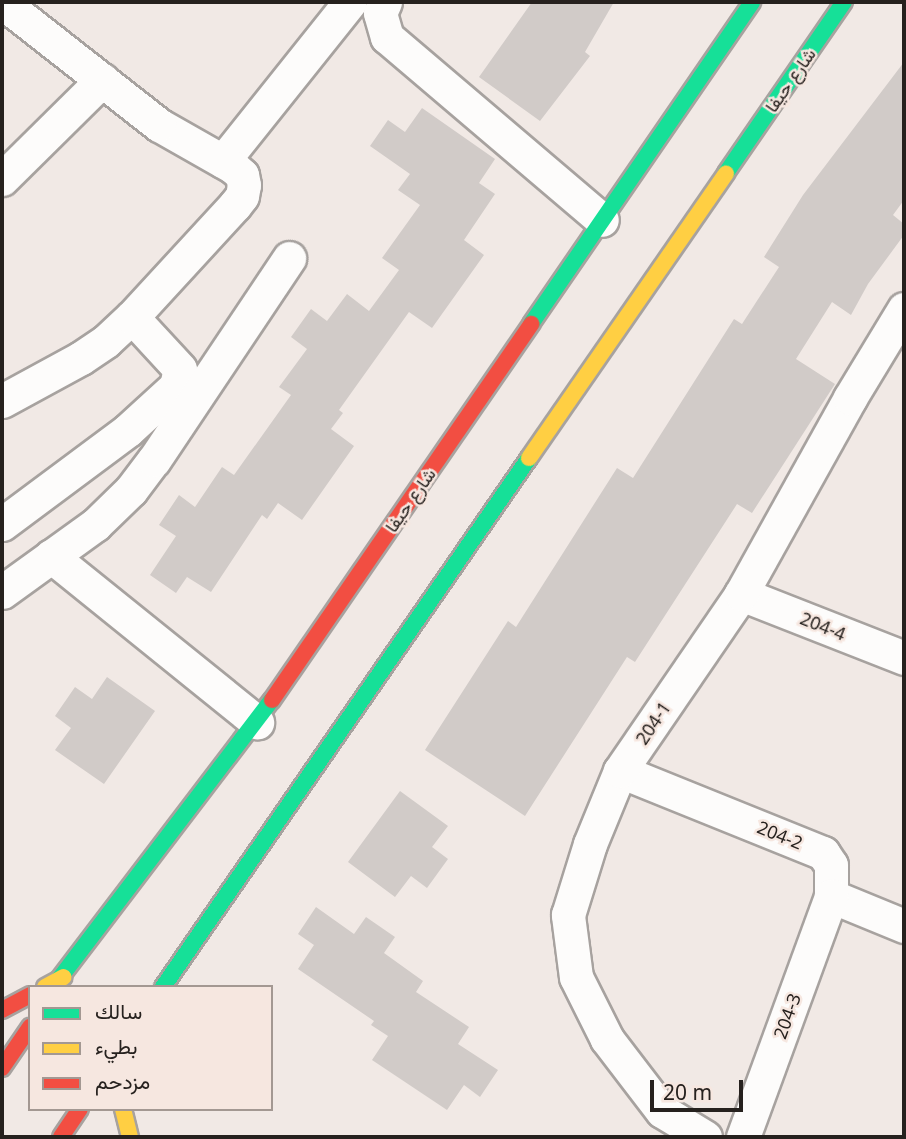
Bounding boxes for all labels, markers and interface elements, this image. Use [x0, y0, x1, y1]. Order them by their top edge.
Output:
street label: شارع حيفا [760, 44, 820, 116]
street label: شارع حيفا [380, 464, 440, 536]
street label: 204-4 [797, 607, 849, 645]
street label: 204-1 [631, 697, 675, 749]
street label: 204-2 [754, 816, 806, 854]
legend [28, 985, 273, 1111]
street label: 204-3 [769, 990, 805, 1042]
text: سالك [95, 997, 142, 1025]
text: بطيء [95, 1032, 138, 1060]
scale bar [654, 1066, 747, 1110]
text: مزدحم [95, 1067, 150, 1095]
text: 20 m [663, 1078, 712, 1106]

